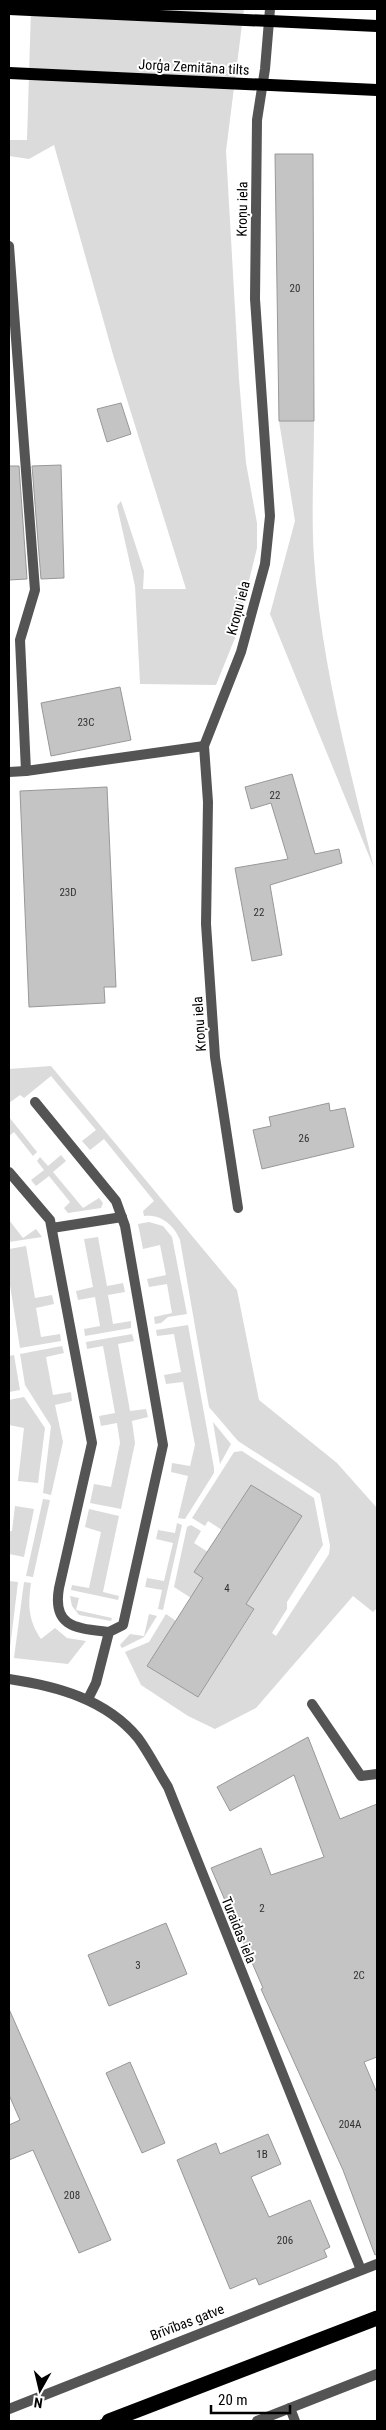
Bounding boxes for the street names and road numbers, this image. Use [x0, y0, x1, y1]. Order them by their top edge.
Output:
street label: Jorģa Zemitāna tilts [138, 56, 250, 78]
street label: Kroņu iela [234, 181, 251, 237]
street label: Kroņu iela [223, 579, 254, 637]
street label: Kroņu iela [189, 996, 210, 1052]
street label: Turaidas iela [218, 1894, 260, 1966]
street label: Brīvības gatve [148, 2300, 227, 2343]

